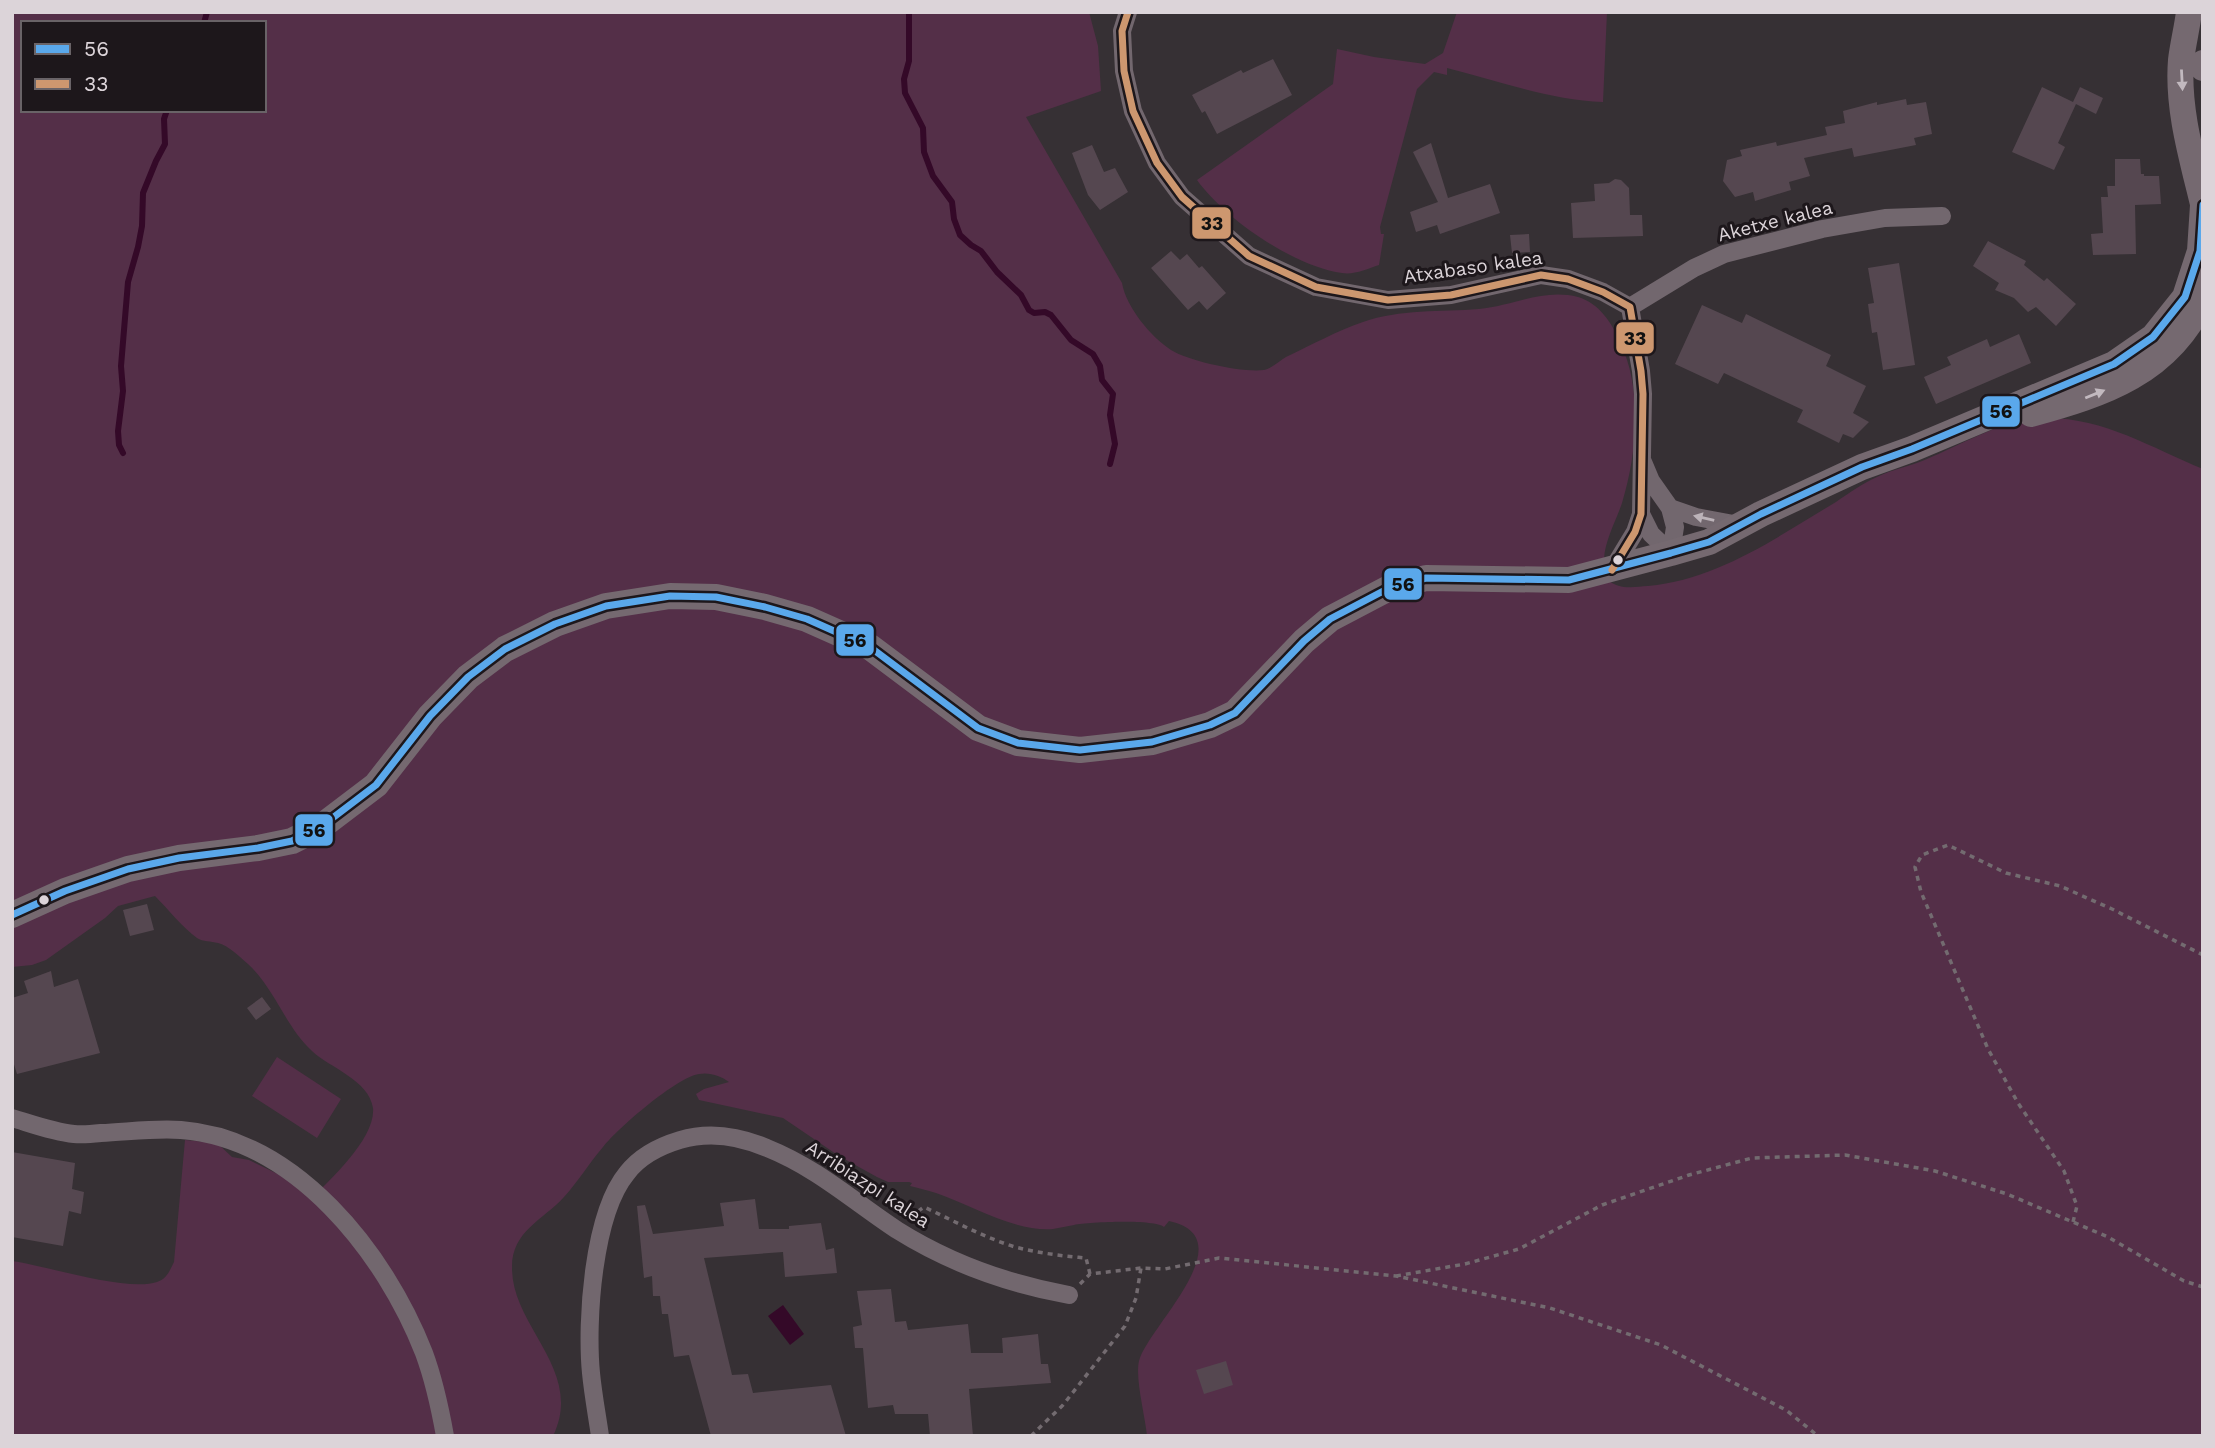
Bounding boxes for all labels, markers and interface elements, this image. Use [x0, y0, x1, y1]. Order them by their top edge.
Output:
legend [21, 21, 266, 112]
text: 56 [84, 36, 109, 61]
one-way arrow [2177, 69, 2188, 91]
text: 33 [84, 71, 109, 96]
street label: Aketxe kalea [1715, 196, 1835, 246]
line badge: 33 [1191, 206, 1232, 240]
text: 33 [1201, 212, 1223, 235]
street label: Atxabaso kalea [1402, 246, 1544, 288]
line badge: 33 [1615, 321, 1655, 355]
text: 33 [1624, 327, 1646, 350]
one-way arrow [2084, 388, 2105, 399]
line badge: 56 [1981, 395, 2021, 428]
text: 56 [1990, 400, 2013, 423]
one-way arrow [1693, 513, 1715, 524]
unlabelled marker [1611, 553, 1625, 567]
line badge: 56 [1383, 567, 1423, 601]
text: 56 [1392, 573, 1415, 596]
line badge: 56 [835, 623, 875, 657]
text: 56 [844, 629, 867, 652]
line badge: 56 [294, 813, 334, 847]
text: 56 [303, 819, 326, 842]
unlabelled marker [37, 893, 51, 907]
street label: Arribiazpi kalea [802, 1135, 935, 1233]

